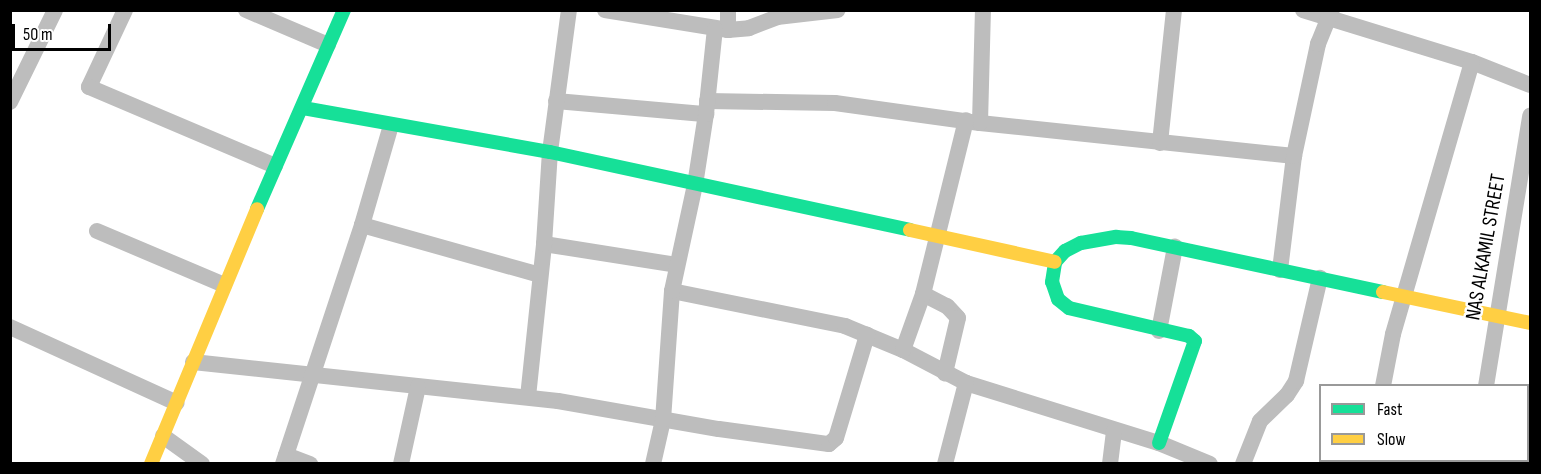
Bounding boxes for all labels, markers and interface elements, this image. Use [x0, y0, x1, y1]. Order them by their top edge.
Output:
scale bar [15, 12, 114, 50]
text: 50 m [23, 24, 53, 45]
street label: NAS ALKAMIL STREET [1461, 172, 1511, 322]
legend [1319, 384, 1529, 462]
text: Fast [1377, 399, 1402, 420]
text: Slow [1377, 429, 1406, 450]

